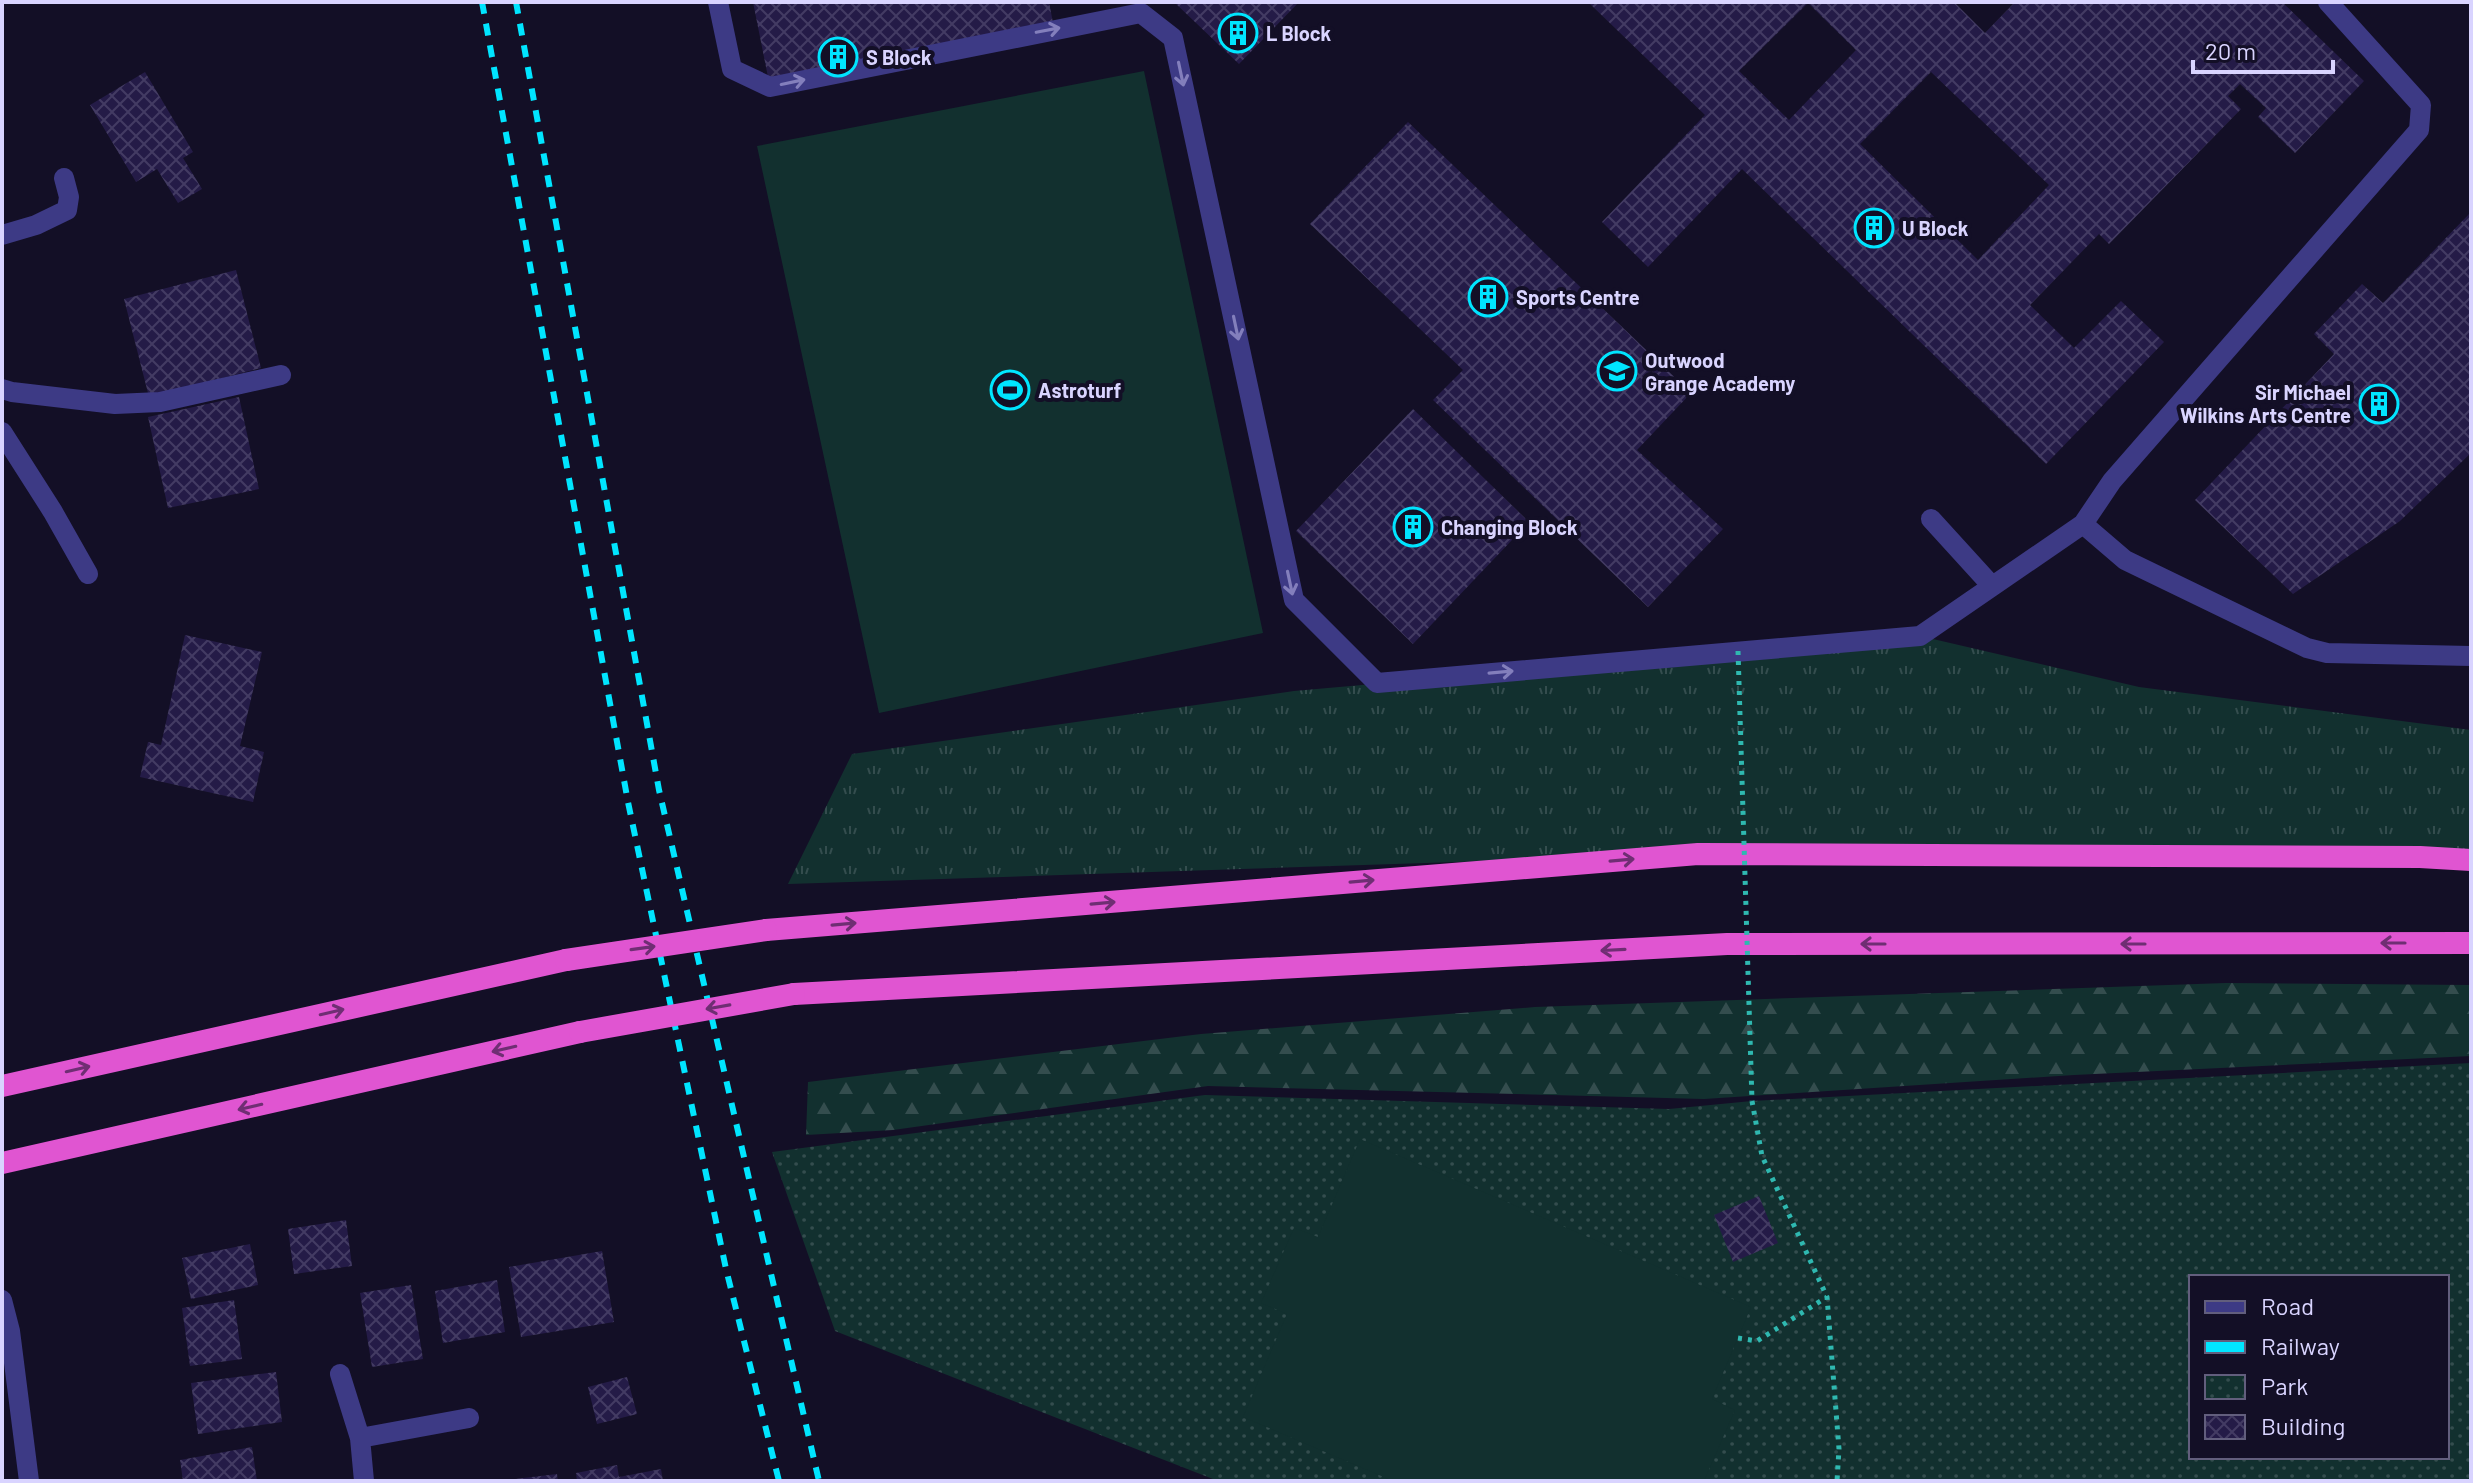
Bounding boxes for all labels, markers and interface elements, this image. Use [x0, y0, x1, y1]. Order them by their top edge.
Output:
building icon: L Block [1217, 12, 1259, 54]
one-way arrow [1035, 21, 1060, 36]
place label: L Block [1266, 21, 1332, 45]
scale bar [2193, 24, 2333, 74]
building icon: S Block [817, 36, 859, 78]
text: 20 m [2205, 36, 2256, 65]
place label: S Block [866, 45, 932, 69]
one-way arrow [1174, 61, 1189, 87]
one-way arrow [780, 74, 805, 89]
building icon: U Block [1853, 207, 1895, 249]
place label: U Block [1902, 216, 1969, 240]
building icon: Sports Centre [1467, 276, 1509, 318]
place label: Sports Centre [1516, 285, 1640, 309]
one-way arrow [1229, 315, 1244, 341]
place label: Outwood Grange Academy [1645, 348, 1795, 395]
school or university icon: Outwood Grange Academy [1596, 350, 1638, 392]
sports icon: Astroturf [989, 369, 1031, 411]
place label: Astroturf [1038, 378, 1122, 402]
place label: Sir Michael Wilkins Arts Centre [2180, 380, 2351, 427]
building icon: Sir Michael Wilkins Arts Centre [2358, 383, 2400, 425]
building icon: Changing Block [1392, 506, 1434, 548]
place label: Changing Block [1441, 515, 1578, 539]
one-way arrow [1283, 569, 1298, 595]
one-way arrow [1487, 665, 1514, 680]
one-way arrow [1608, 852, 1635, 867]
one-way arrow [1349, 873, 1375, 888]
one-way arrow [1089, 895, 1116, 910]
one-way arrow [830, 916, 857, 931]
one-way arrow [2380, 935, 2407, 951]
one-way arrow [1860, 936, 1887, 952]
one-way arrow [2120, 936, 2147, 951]
one-way arrow [630, 940, 655, 955]
one-way arrow [1600, 943, 1627, 958]
one-way arrow [705, 1001, 731, 1016]
one-way arrow [319, 1004, 344, 1019]
one-way arrow [491, 1042, 517, 1057]
one-way arrow [65, 1061, 90, 1076]
one-way arrow [238, 1100, 263, 1115]
legend [2189, 1275, 2449, 1459]
text: Road [2261, 1291, 2314, 1320]
text: Railway [2261, 1331, 2340, 1360]
text: Park [2261, 1371, 2308, 1400]
text: Building [2261, 1411, 2345, 1440]

